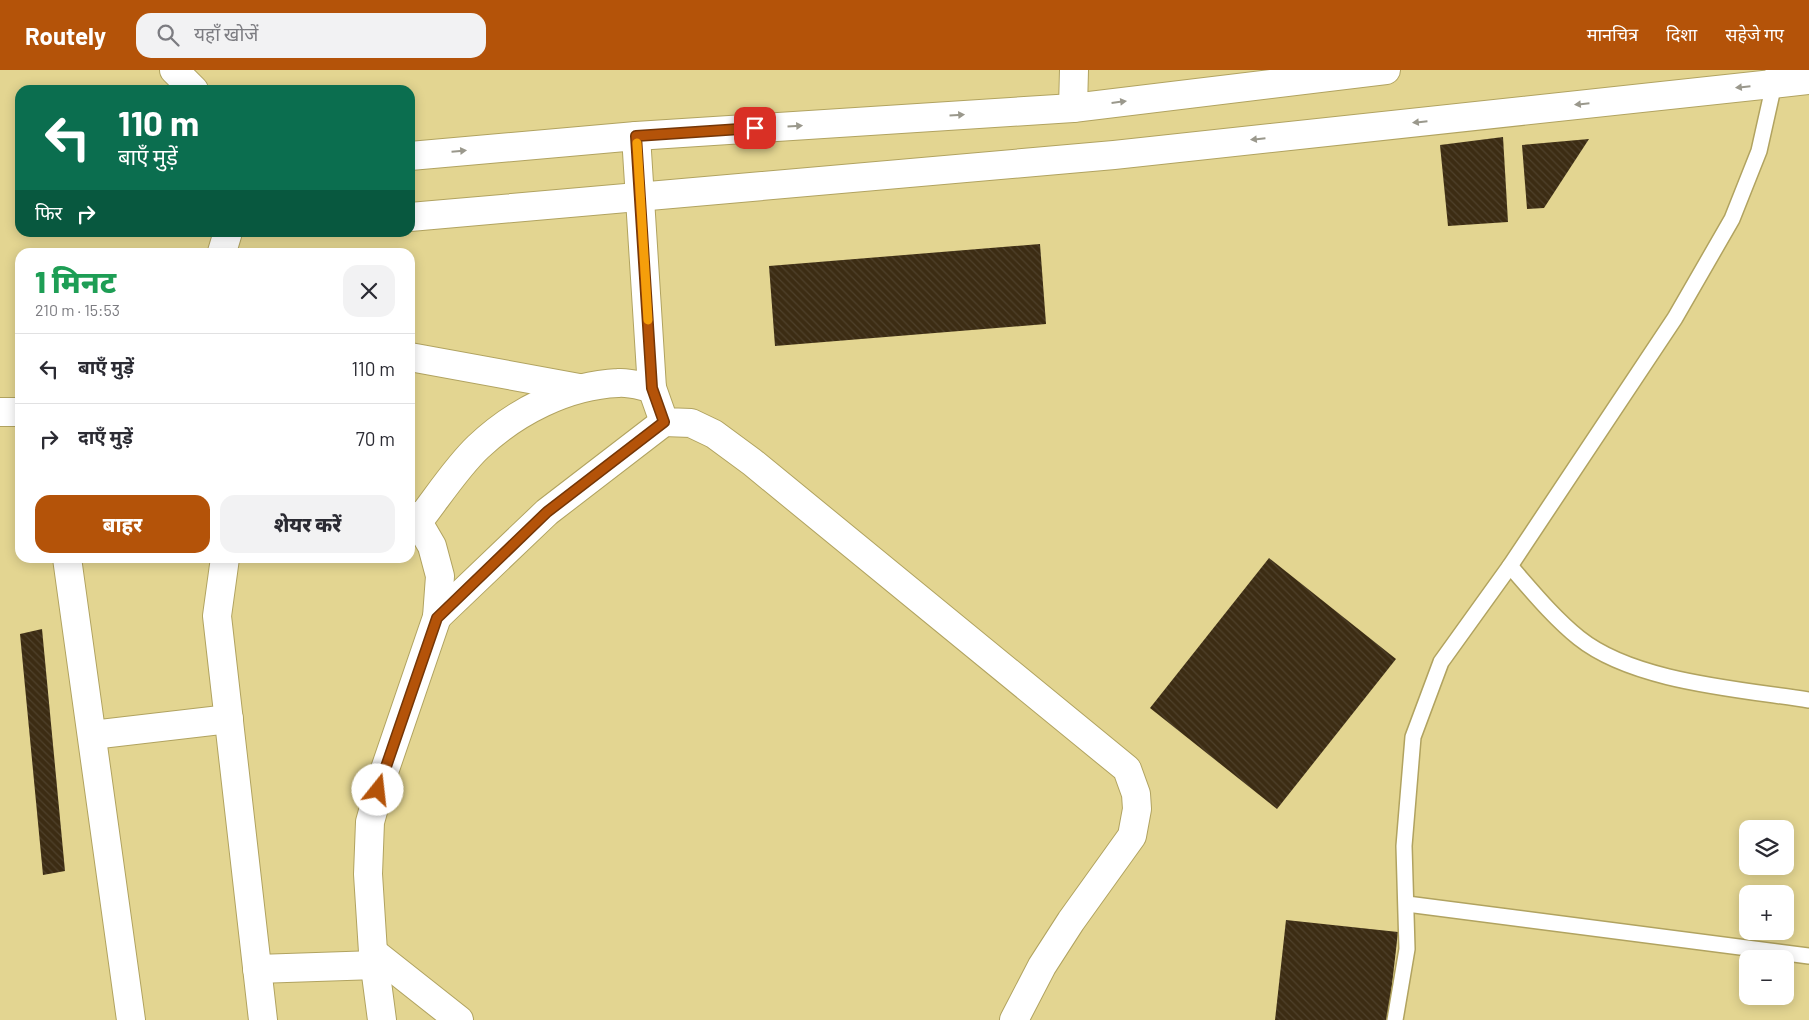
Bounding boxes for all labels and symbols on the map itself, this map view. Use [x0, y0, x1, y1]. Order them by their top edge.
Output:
one-way arrow [1735, 83, 1751, 91]
one-way arrow [1111, 98, 1127, 106]
one-way arrow [1573, 100, 1589, 108]
pin [734, 107, 776, 149]
one-way arrow [949, 111, 965, 119]
one-way arrow [1412, 118, 1428, 126]
one-way arrow [787, 121, 803, 129]
one-way arrow [1250, 135, 1266, 143]
one-way arrow [451, 147, 467, 155]
position arrow [351, 763, 403, 815]

